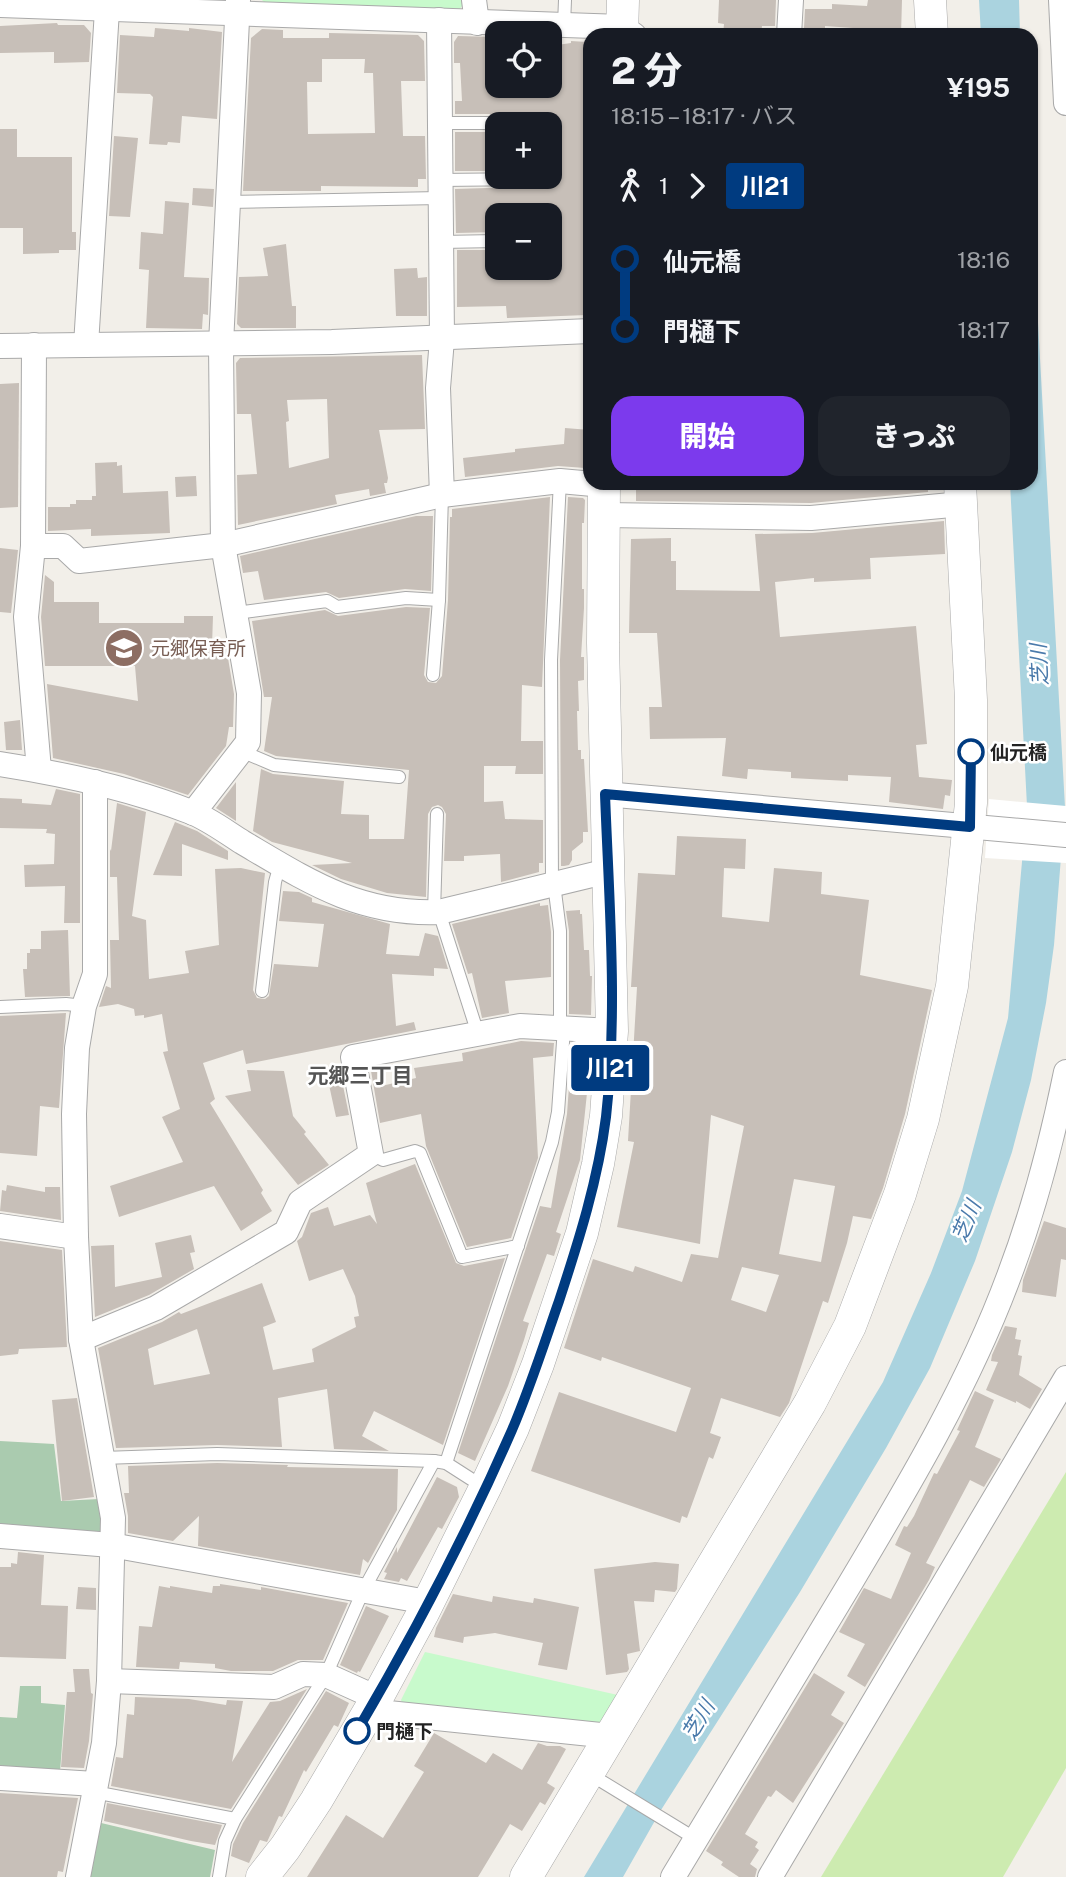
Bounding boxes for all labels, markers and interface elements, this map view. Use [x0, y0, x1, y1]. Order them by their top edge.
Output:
map controls [485, 21, 562, 280]
button: locate [485, 21, 562, 98]
text: 2 分 [611, 48, 682, 93]
text: ¥195 [947, 72, 1010, 103]
text: 18:15 – 18:17 · バス [611, 102, 797, 129]
button: + [485, 112, 562, 189]
icon: walk [611, 167, 649, 205]
icon: forward [678, 167, 716, 205]
text: 1 [659, 172, 668, 199]
text: 川21 [740, 172, 790, 200]
button: − [485, 203, 562, 280]
text: 仙元橋 [663, 246, 741, 277]
text: 18:16 [957, 246, 1010, 273]
text: 門樋下 [663, 316, 741, 347]
text: 18:17 [957, 316, 1010, 343]
button: 開始 [611, 396, 804, 476]
button: きっぷ [818, 396, 1010, 476]
school or university icon: 元郷保育所 [103, 627, 145, 669]
place label: 元郷保育所 [151, 637, 246, 659]
water label: 芝川 [1025, 641, 1053, 687]
marker: 仙元橋 [958, 739, 984, 765]
place label: 仙元橋 [990, 741, 1047, 763]
line badge: 川21 [570, 1045, 650, 1091]
text: 川21 [585, 1054, 635, 1082]
district label: 元郷三丁目 [308, 1063, 413, 1088]
water label: 芝川 [946, 1195, 986, 1245]
water label: 芝川 [676, 1694, 721, 1744]
marker: 門樋下 [344, 1718, 370, 1744]
place label: 門樋下 [376, 1720, 433, 1742]

